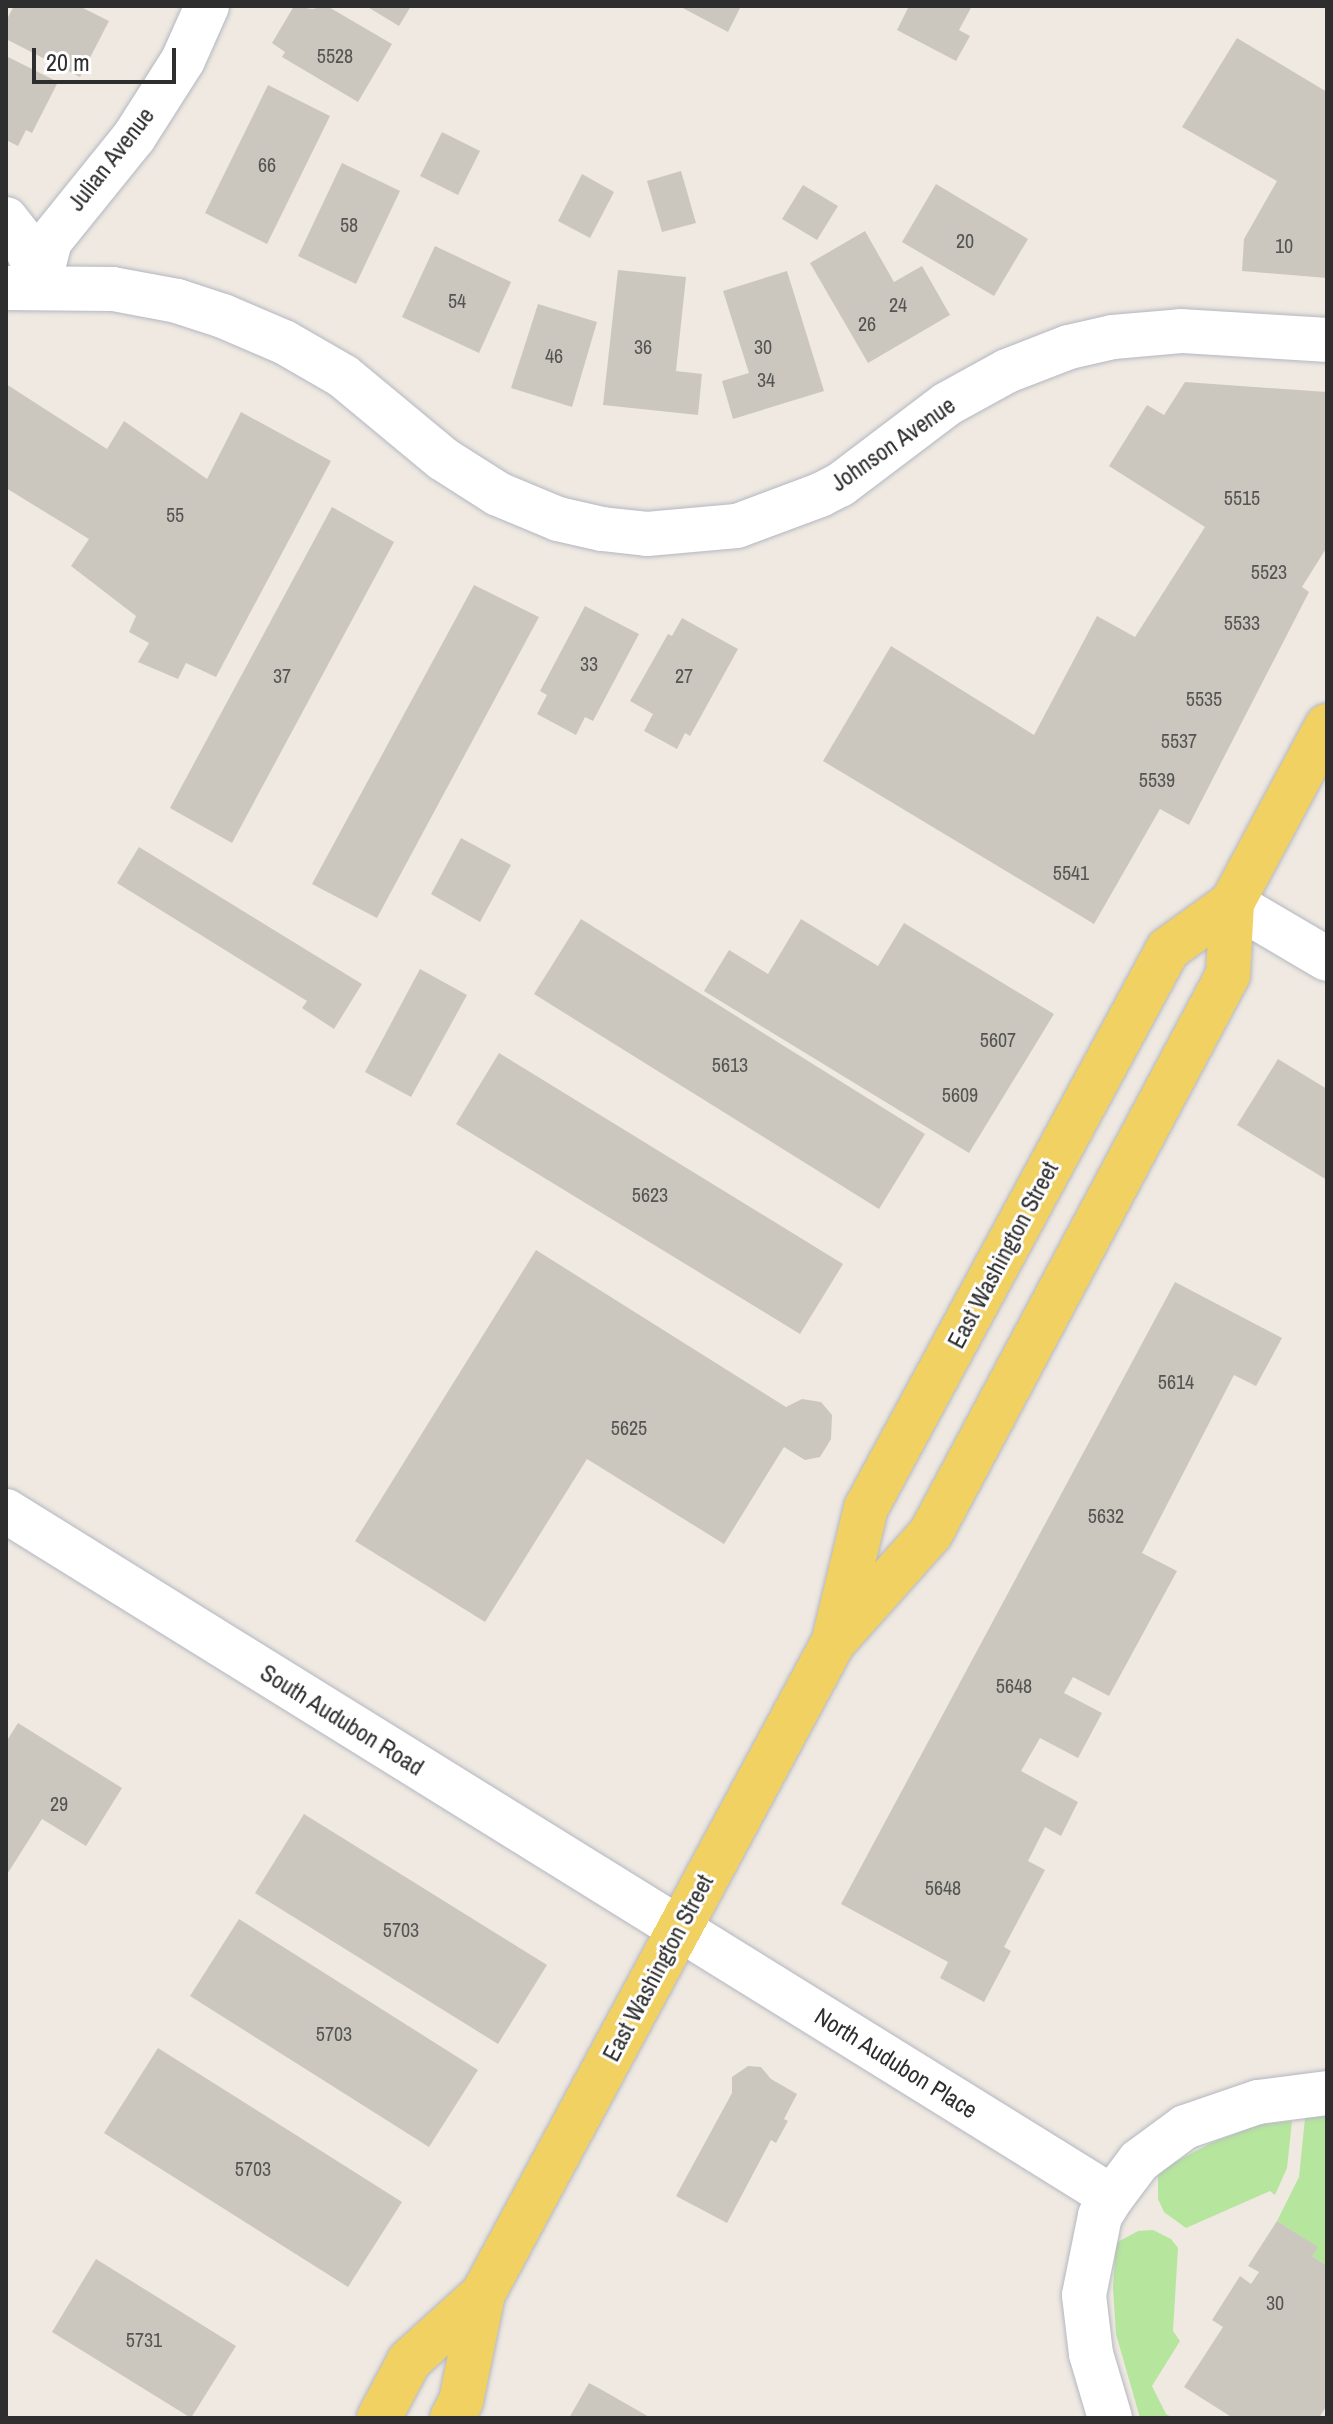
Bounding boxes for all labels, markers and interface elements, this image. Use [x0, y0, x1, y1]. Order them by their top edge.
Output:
scale bar [36, 32, 180, 82]
house number: 5528 [317, 43, 353, 67]
text: 20 m [46, 46, 90, 78]
street label: Julian Avenue [61, 101, 161, 217]
house number: 66 [258, 152, 276, 176]
house number: 58 [340, 212, 358, 236]
house number: 20 [956, 228, 974, 252]
house number: 10 [1275, 233, 1293, 257]
house number: 54 [448, 288, 466, 312]
house number: 24 [889, 292, 907, 316]
house number: 26 [858, 311, 876, 335]
house number: 36 [634, 334, 652, 358]
house number: 30 [754, 334, 772, 358]
house number: 46 [545, 343, 563, 367]
house number: 34 [757, 367, 775, 391]
street label: Johnson Avenue [825, 390, 961, 498]
house number: 5515 [1224, 485, 1260, 509]
house number: 55 [166, 502, 184, 526]
house number: 5523 [1251, 559, 1287, 583]
house number: 5533 [1224, 610, 1260, 634]
house number: 33 [580, 651, 598, 675]
house number: 37 [273, 663, 291, 687]
house number: 27 [675, 663, 693, 687]
house number: 5535 [1186, 686, 1222, 710]
house number: 5537 [1161, 728, 1197, 752]
house number: 5539 [1139, 767, 1175, 791]
house number: 5541 [1053, 860, 1089, 884]
house number: 5607 [980, 1027, 1016, 1051]
house number: 5613 [712, 1052, 748, 1076]
house number: 5609 [942, 1082, 978, 1106]
street label: East Washington Street [942, 1157, 1064, 1353]
house number: 5623 [632, 1182, 668, 1206]
house number: 5614 [1158, 1369, 1194, 1393]
house number: 5625 [611, 1415, 647, 1439]
house number: 5632 [1088, 1503, 1124, 1527]
street label: South Audubon Road [255, 1658, 429, 1782]
house number: 5648 [996, 1673, 1032, 1697]
house number: 29 [50, 1791, 68, 1815]
street label: East Washington Street [597, 1870, 719, 2066]
house number: 5648 [925, 1875, 961, 1899]
house number: 5703 [383, 1917, 419, 1941]
street label: North Audubon Place [809, 2001, 983, 2125]
house number: 5703 [316, 2021, 352, 2045]
house number: 5703 [235, 2156, 271, 2180]
house number: 30 [1266, 2290, 1284, 2314]
house number: 5731 [126, 2327, 162, 2351]

